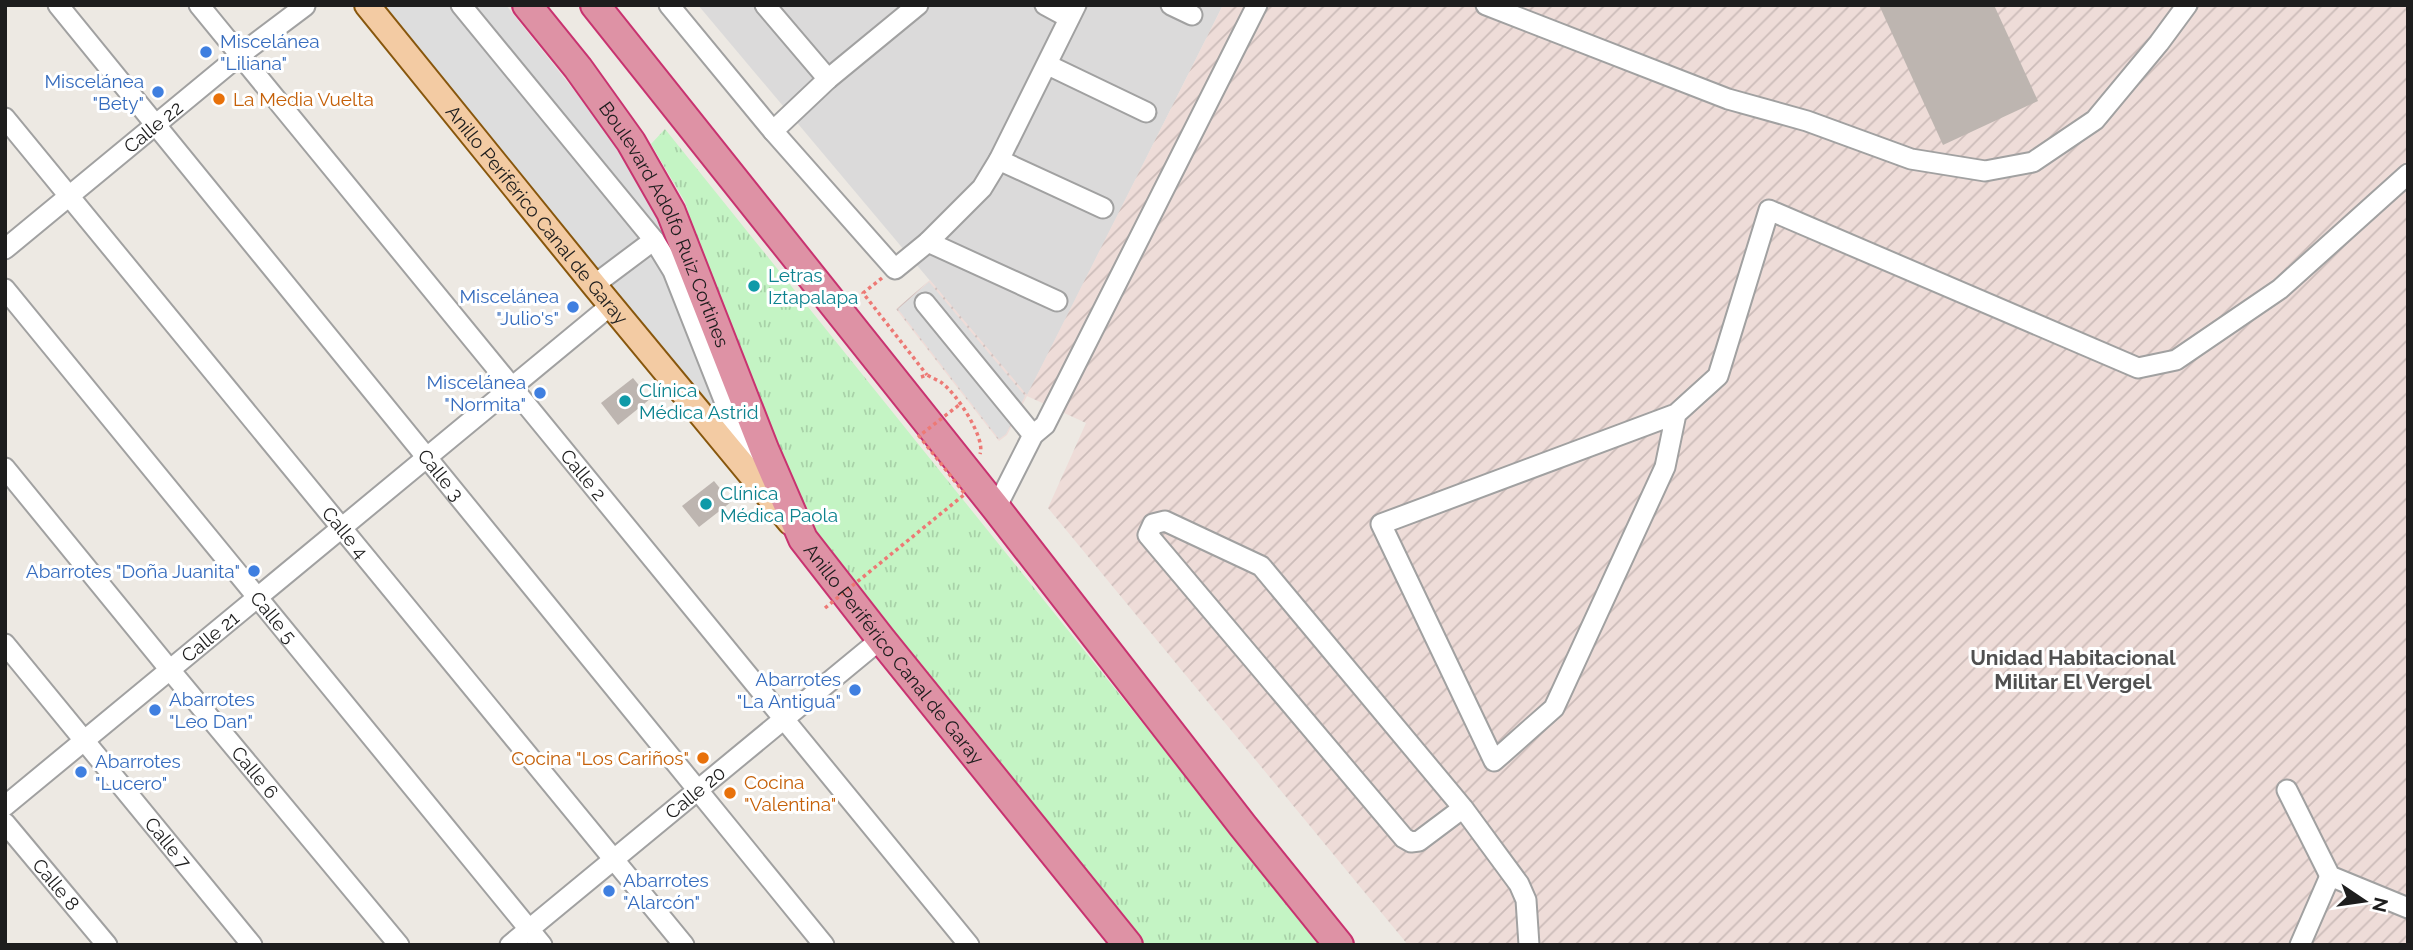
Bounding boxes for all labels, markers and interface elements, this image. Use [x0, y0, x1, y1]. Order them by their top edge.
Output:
place label: Miscelánea "Liliana" [220, 30, 320, 74]
marker: Miscelánea "Liliana" [198, 44, 214, 60]
place label: Miscelánea "Bety" [44, 70, 144, 114]
marker: Miscelánea "Bety" [150, 84, 166, 100]
place label: La Media Vuelta [233, 88, 374, 110]
marker: La Media Vuelta [211, 91, 227, 107]
street label: Calle 22 [119, 96, 187, 157]
street label: Boulevard Adolfo Ruiz Cortines [595, 97, 734, 350]
street label: Anillo Periférico Canal de Garay [442, 101, 633, 329]
place label: Letras Iztapalapa [768, 264, 858, 308]
marker: Letras Iztapalapa [746, 278, 762, 294]
place label: Miscelánea "Julio's" [459, 285, 559, 329]
marker: Miscelánea "Julio's" [565, 299, 581, 315]
place label: Miscelánea "Normita" [426, 371, 526, 415]
place label: Clínica Médica Astrid [639, 379, 759, 423]
marker: Miscelánea "Normita" [532, 385, 548, 401]
marker: Clínica Médica Astrid [617, 393, 633, 409]
street label: Calle 3 [413, 445, 468, 505]
street label: Calle 2 [556, 445, 611, 505]
place label: Clínica Médica Paola [720, 482, 838, 526]
marker: Clínica Médica Paola [698, 496, 714, 512]
street label: Calle 4 [318, 502, 373, 562]
street label: Anillo Periférico Canal de Garay [800, 539, 989, 769]
place label: Abarrotes "Doña Juanita" [26, 560, 240, 582]
marker: Abarrotes "Doña Juanita" [246, 563, 262, 579]
street label: Calle 5 [246, 587, 301, 647]
street label: Calle 21 [177, 606, 243, 667]
district label: Unidad Habitacional Militar El Vergel [1970, 645, 2176, 694]
place label: Abarrotes "La Antigua" [737, 668, 841, 712]
marker: Abarrotes "La Antigua" [847, 682, 863, 698]
place label: Abarrotes "Leo Dan" [169, 688, 255, 732]
marker: Abarrotes "Leo Dan" [147, 702, 163, 718]
street label: Calle 6 [227, 742, 283, 803]
place label: Cocina "Los Cariños" [511, 747, 689, 769]
place label: Abarrotes "Lucero" [95, 750, 181, 794]
marker: Cocina "Los Cariños" [695, 750, 711, 766]
street label: Calle 20 [661, 761, 730, 823]
marker: Abarrotes "Lucero" [73, 764, 89, 780]
place label: Cocina "Valentina" [744, 771, 836, 815]
marker: Cocina "Valentina" [722, 785, 738, 801]
street label: Calle 7 [141, 813, 196, 873]
street label: Calle 8 [28, 854, 84, 915]
north arrow [2329, 866, 2399, 936]
place label: Abarrotes "Alarcón" [623, 869, 709, 913]
marker: Abarrotes "Alarcón" [601, 883, 617, 899]
text: N [2368, 895, 2393, 914]

